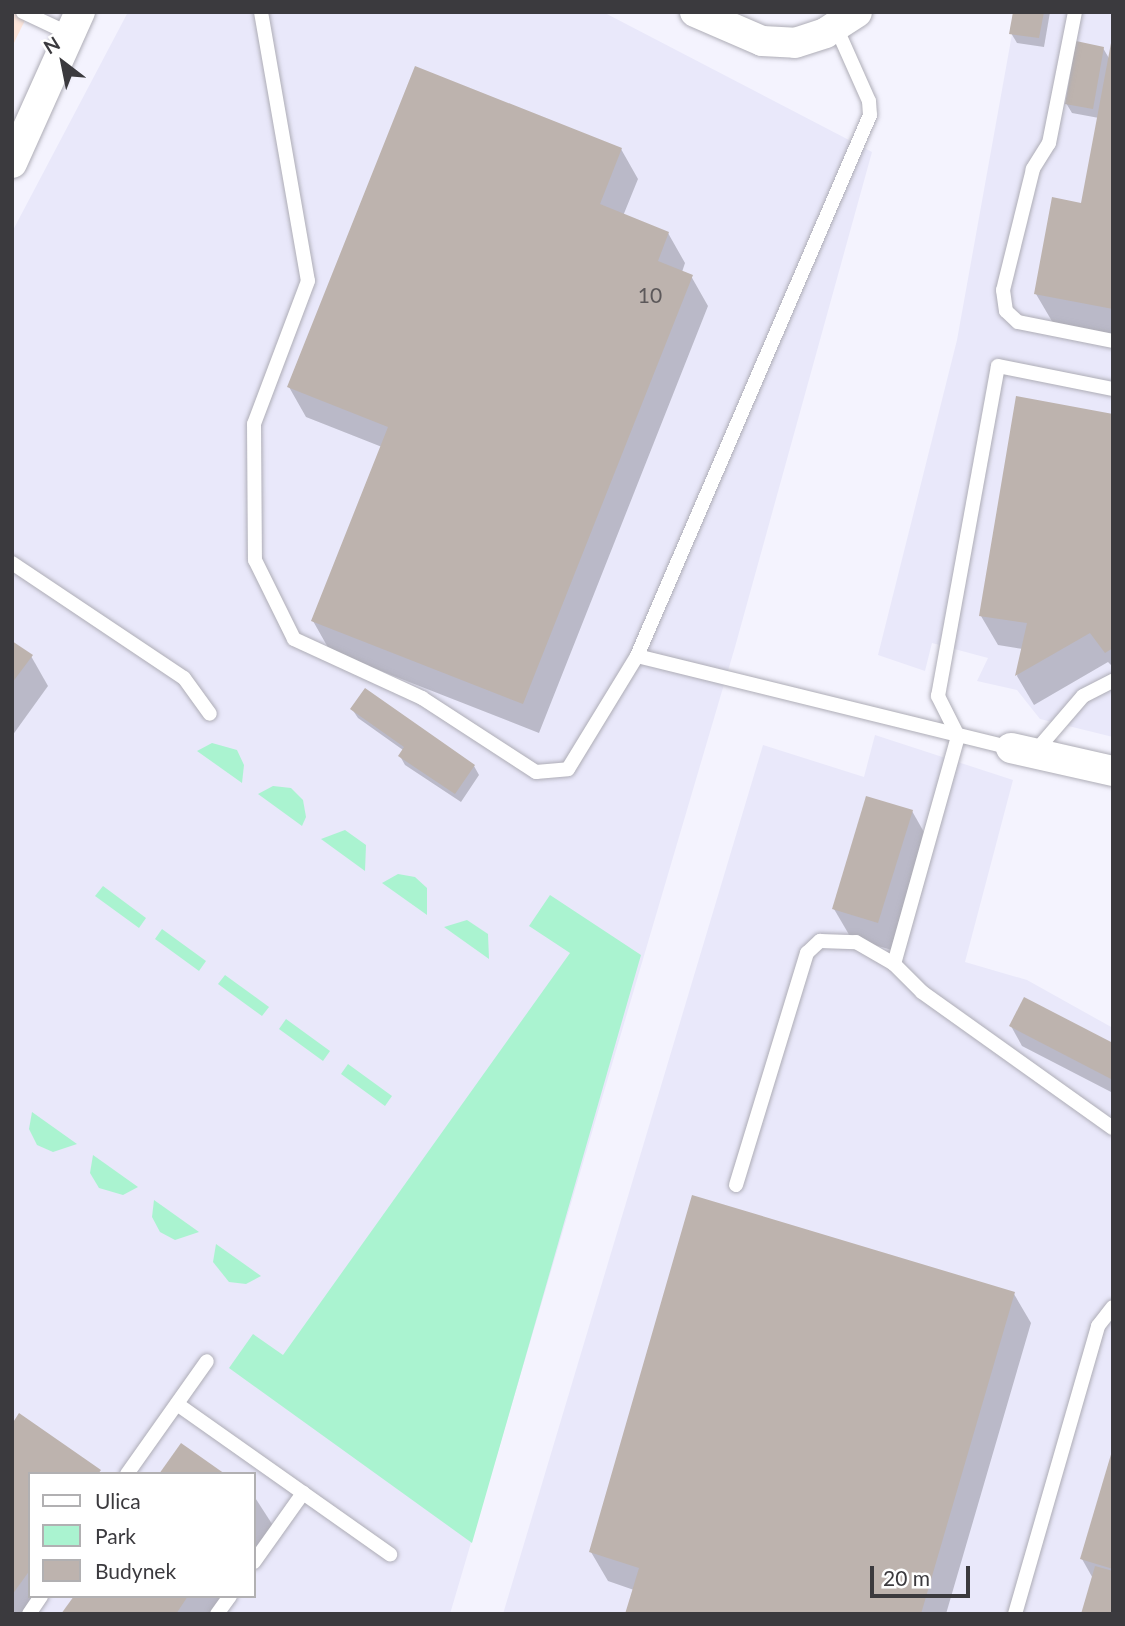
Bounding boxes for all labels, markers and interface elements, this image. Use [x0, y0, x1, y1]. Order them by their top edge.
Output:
north arrow [28, 28, 98, 98]
text: N [39, 31, 64, 58]
house number: 10 [638, 282, 662, 308]
legend [28, 1472, 256, 1598]
text: Ulica [95, 1488, 141, 1513]
text: Park [95, 1523, 136, 1548]
scale bar [873, 1552, 973, 1596]
text: Budynek [95, 1558, 176, 1583]
text: 20 m [883, 1565, 930, 1590]

